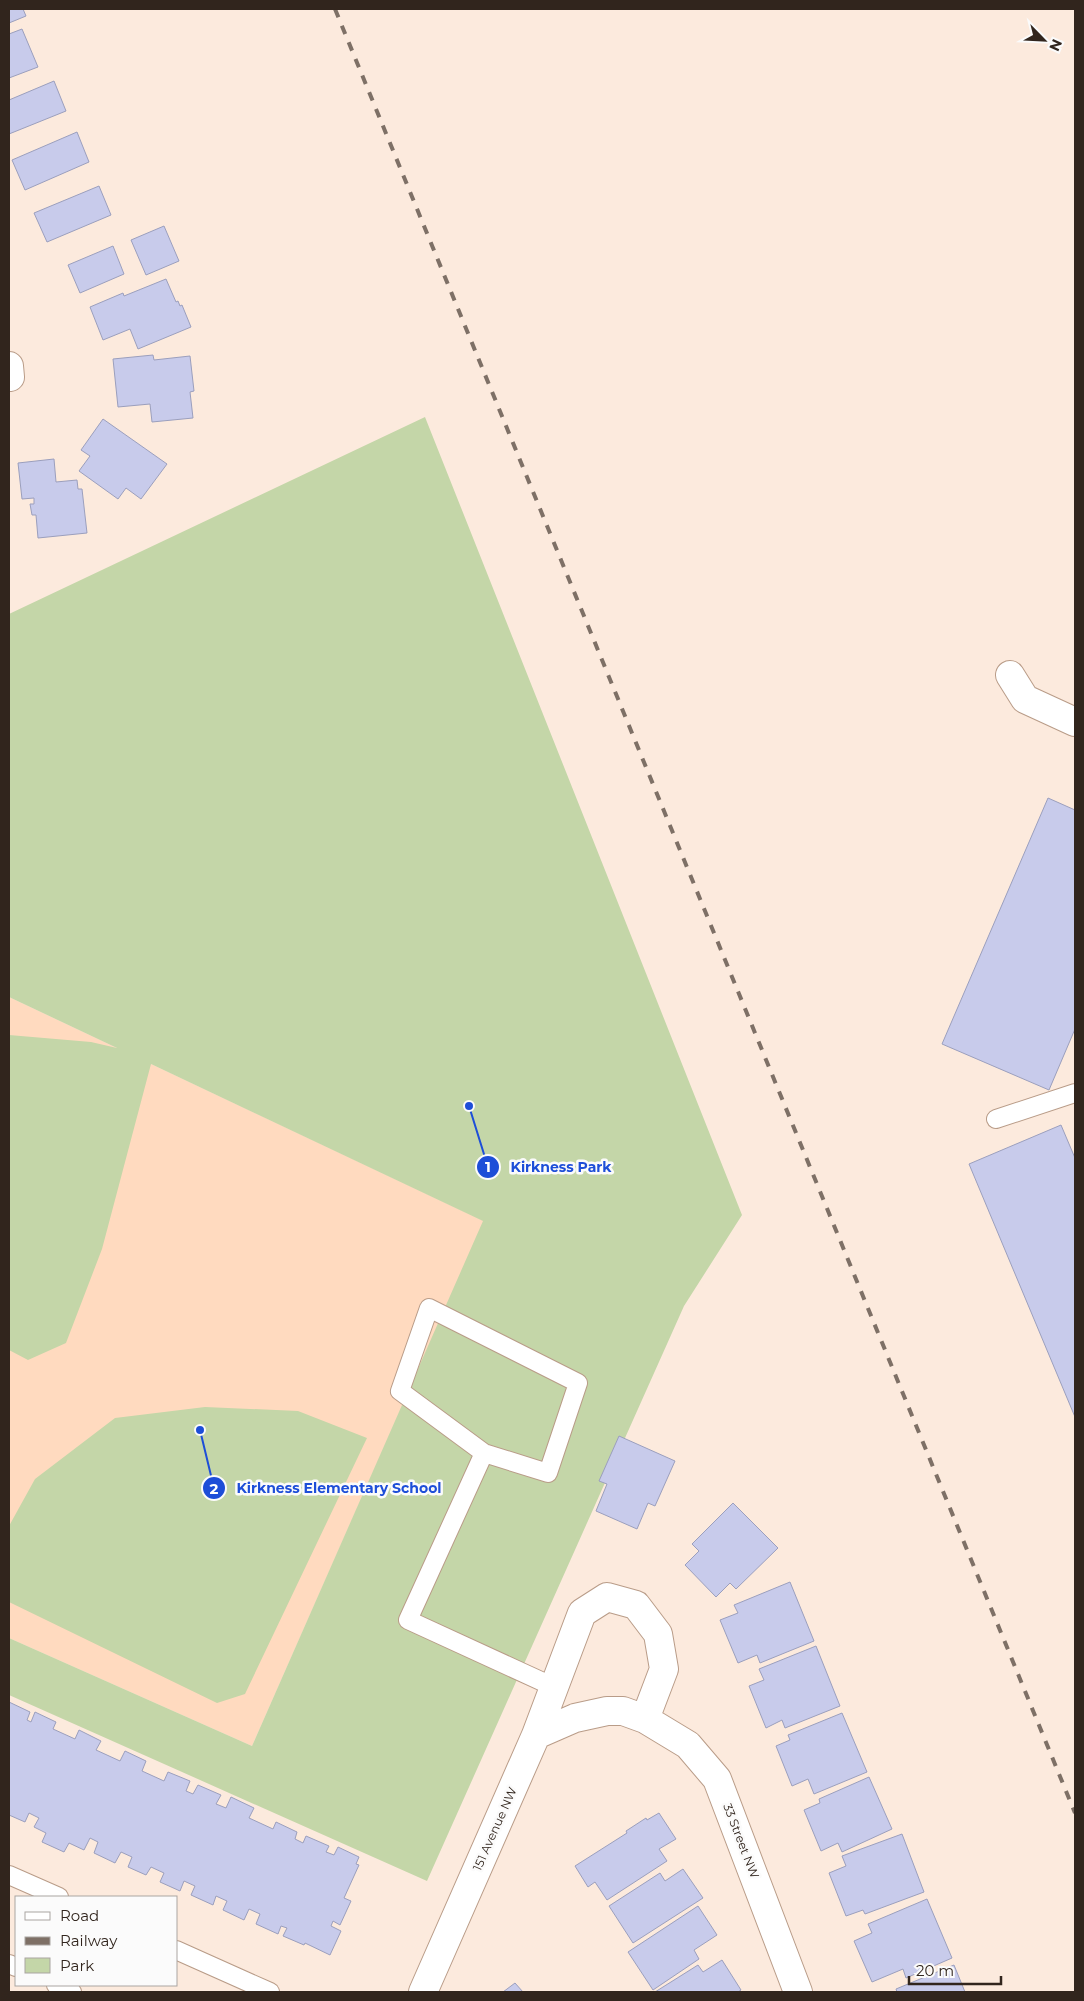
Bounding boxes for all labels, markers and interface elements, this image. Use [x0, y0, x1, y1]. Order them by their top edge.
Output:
north arrow [1019, 15, 1069, 65]
text: N [1045, 36, 1066, 54]
callout: Kirkness Park [475, 1152, 621, 1181]
text: 1 [485, 1157, 491, 1176]
text: Kirkness Park [511, 1158, 612, 1176]
callout: Kirkness Elementary School [202, 1474, 452, 1503]
text: 2 [210, 1479, 219, 1498]
text: Kirkness Elementary School [236, 1479, 442, 1497]
street label: 151 Avenue NW [469, 1785, 520, 1873]
street label: 33 Street NW [720, 1801, 763, 1880]
legend [15, 1896, 178, 1986]
text: Road [60, 1906, 99, 1925]
text: Railway [60, 1931, 118, 1950]
scale bar [909, 1954, 1002, 1986]
text: Park [60, 1956, 94, 1975]
text: 20 m [916, 1961, 954, 1980]

